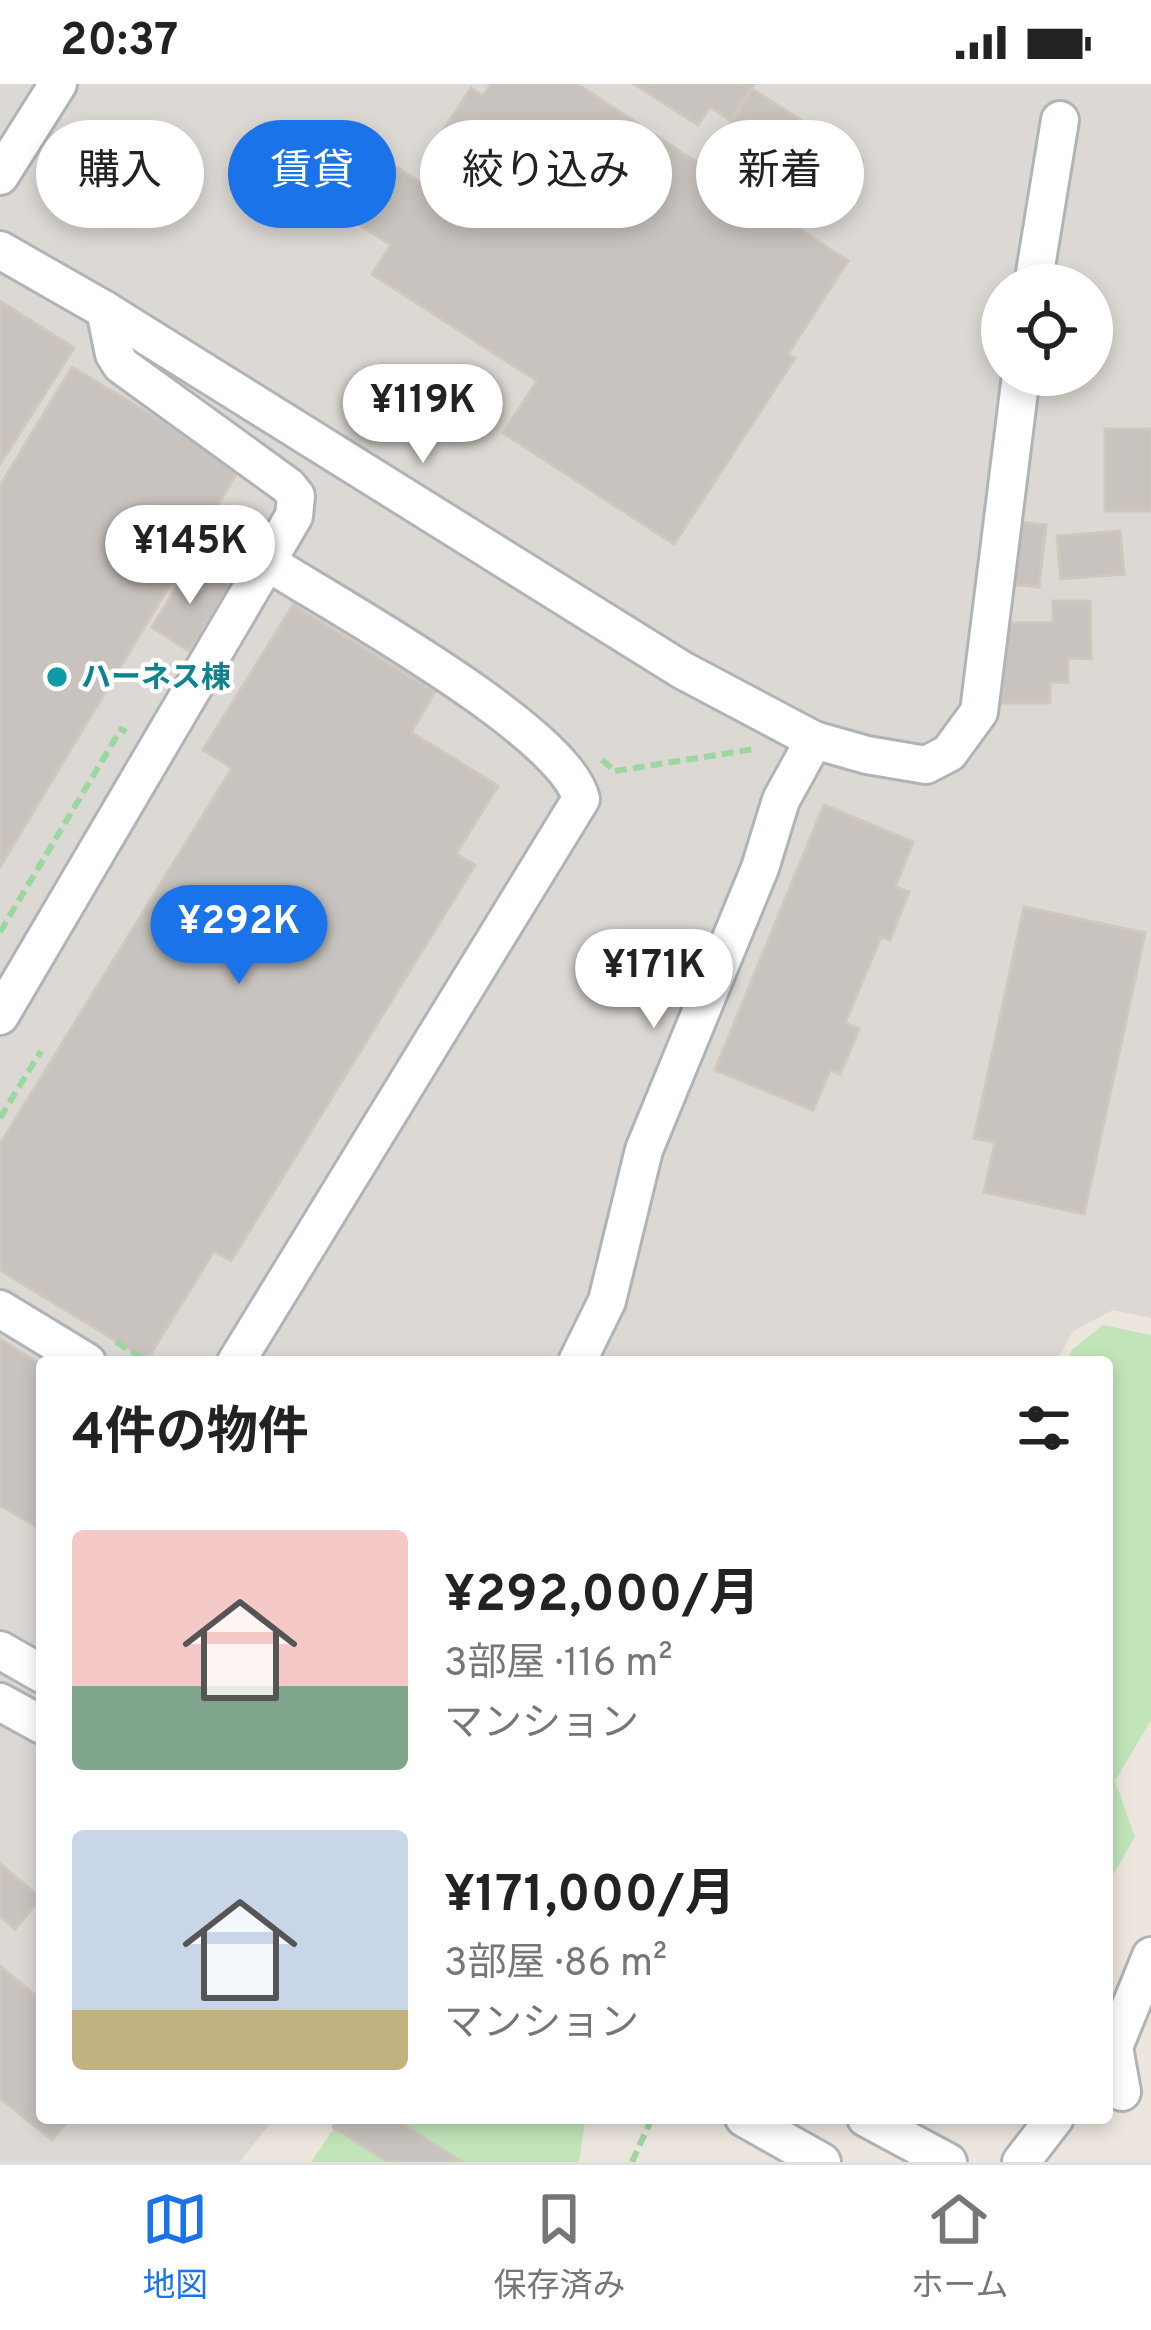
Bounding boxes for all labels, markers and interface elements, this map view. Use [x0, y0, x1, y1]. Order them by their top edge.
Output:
text: 20:37 [60, 14, 178, 71]
chip: 購入 [36, 120, 204, 228]
chip: 賃貸 [228, 120, 396, 228]
chip: 絞り込み [420, 120, 672, 228]
chip: 新着 [696, 120, 864, 228]
map controls [981, 264, 1113, 396]
button: locate [981, 264, 1113, 396]
pin: ¥119K [339, 364, 507, 466]
text: ¥119K [370, 378, 476, 427]
pin: ¥145K [106, 505, 274, 607]
text: ¥145K [132, 519, 248, 568]
place label: ハーネス棟 [81, 661, 231, 698]
marker: ハーネス棟 [44, 664, 70, 690]
pin: ¥292K [155, 885, 323, 987]
text: ¥292K [178, 899, 300, 948]
pin: ¥171K [570, 929, 738, 1031]
text: ¥171K [602, 943, 706, 992]
icon: filters [1011, 1395, 1077, 1461]
text: 4件の物件 [72, 1403, 309, 1468]
text: ¥292,000/月 [444, 1565, 760, 1630]
icon: home [168, 1578, 312, 1722]
text: 3部屋 · 116 m² [444, 1641, 673, 1690]
text: マンション [444, 1701, 639, 1750]
text: ¥171,000/月 [444, 1865, 736, 1930]
icon: home [168, 1878, 312, 2022]
text: 3部屋 · 86 m² [444, 1941, 667, 1990]
text: マンション [444, 2001, 639, 2050]
tab: 地図 [142, 2186, 208, 2309]
tab: 保存済み [493, 2186, 625, 2309]
tab: ホーム [910, 2186, 1008, 2309]

